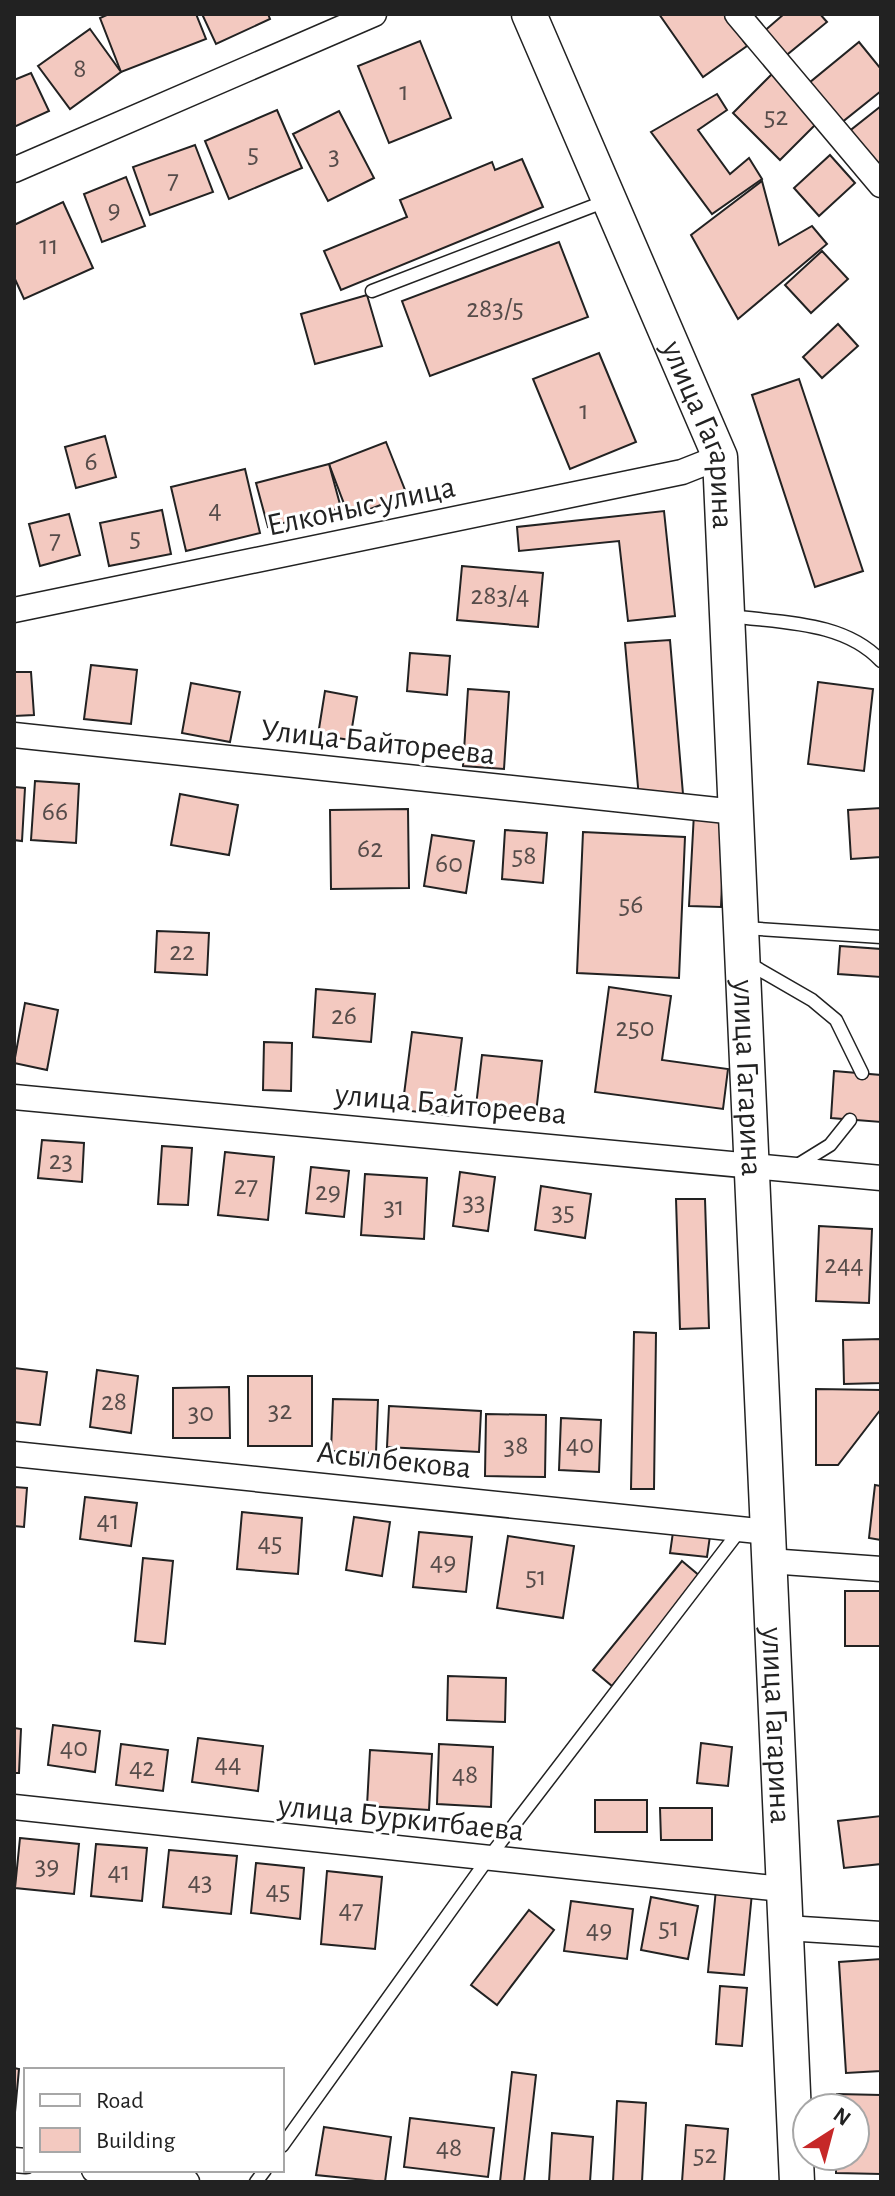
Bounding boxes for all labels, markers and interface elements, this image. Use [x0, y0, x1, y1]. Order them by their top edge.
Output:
house number: 8 [73, 55, 87, 83]
house number: 1 [399, 78, 409, 106]
house number: 52 [764, 103, 788, 131]
house number: 5 [247, 140, 259, 168]
house number: 3 [328, 142, 340, 170]
house number: 7 [167, 166, 179, 194]
house number: 9 [107, 196, 121, 224]
house number: 11 [39, 232, 59, 260]
house number: 283/5 [466, 295, 524, 323]
street label: улица Гагарина [655, 335, 739, 530]
house number: 1 [579, 397, 589, 425]
house number: 6 [84, 448, 98, 476]
street label: Елконыс улица [264, 470, 458, 542]
house number: 4 [208, 496, 222, 524]
house number: 5 [129, 524, 141, 552]
house number: 7 [49, 526, 61, 554]
house number: 283/4 [470, 582, 530, 610]
street label: Улица Байтореева [259, 714, 497, 770]
house number: 66 [42, 798, 68, 826]
house number: 62 [357, 835, 383, 863]
house number: 58 [512, 842, 536, 870]
house number: 60 [435, 850, 463, 878]
house number: 56 [619, 891, 643, 919]
house number: 22 [169, 938, 195, 966]
street label: улица Гагарина [727, 978, 768, 1177]
house number: 26 [331, 1002, 357, 1030]
house number: 250 [615, 1014, 655, 1042]
street label: улица Байтореева [333, 1078, 568, 1130]
house number: 23 [49, 1147, 73, 1175]
house number: 27 [234, 1172, 258, 1200]
house number: 29 [315, 1178, 341, 1206]
house number: 33 [462, 1188, 486, 1216]
house number: 31 [383, 1193, 405, 1221]
house number: 35 [551, 1198, 575, 1226]
house number: 244 [824, 1251, 864, 1279]
house number: 28 [101, 1388, 127, 1416]
house number: 32 [268, 1397, 292, 1425]
house number: 30 [188, 1399, 214, 1427]
house number: 40 [566, 1431, 594, 1459]
house number: 38 [504, 1432, 528, 1460]
street label: Асылбекова [315, 1436, 473, 1484]
house number: 41 [96, 1507, 120, 1535]
house number: 45 [257, 1529, 283, 1557]
house number: 49 [430, 1548, 456, 1576]
house number: 51 [525, 1563, 547, 1591]
street label: улица Гагарина [756, 1625, 797, 1824]
house number: 40 [60, 1734, 88, 1762]
house number: 44 [215, 1750, 241, 1778]
house number: 42 [129, 1754, 155, 1782]
house number: 48 [452, 1761, 478, 1789]
street label: улица Буркитбаева [276, 1789, 525, 1847]
house number: 39 [35, 1852, 59, 1880]
house number: 41 [107, 1858, 131, 1886]
house number: 43 [187, 1868, 213, 1896]
house number: 45 [265, 1877, 291, 1905]
house number: 47 [338, 1896, 364, 1924]
house number: 51 [658, 1914, 680, 1942]
house number: 49 [586, 1916, 612, 1944]
legend [24, 2068, 284, 2172]
text: Road [96, 2089, 144, 2113]
north arrow [791, 2092, 871, 2172]
text: N [830, 2103, 855, 2130]
text: Building [96, 2129, 175, 2153]
house number: 48 [436, 2134, 462, 2162]
house number: 52 [693, 2141, 717, 2169]

